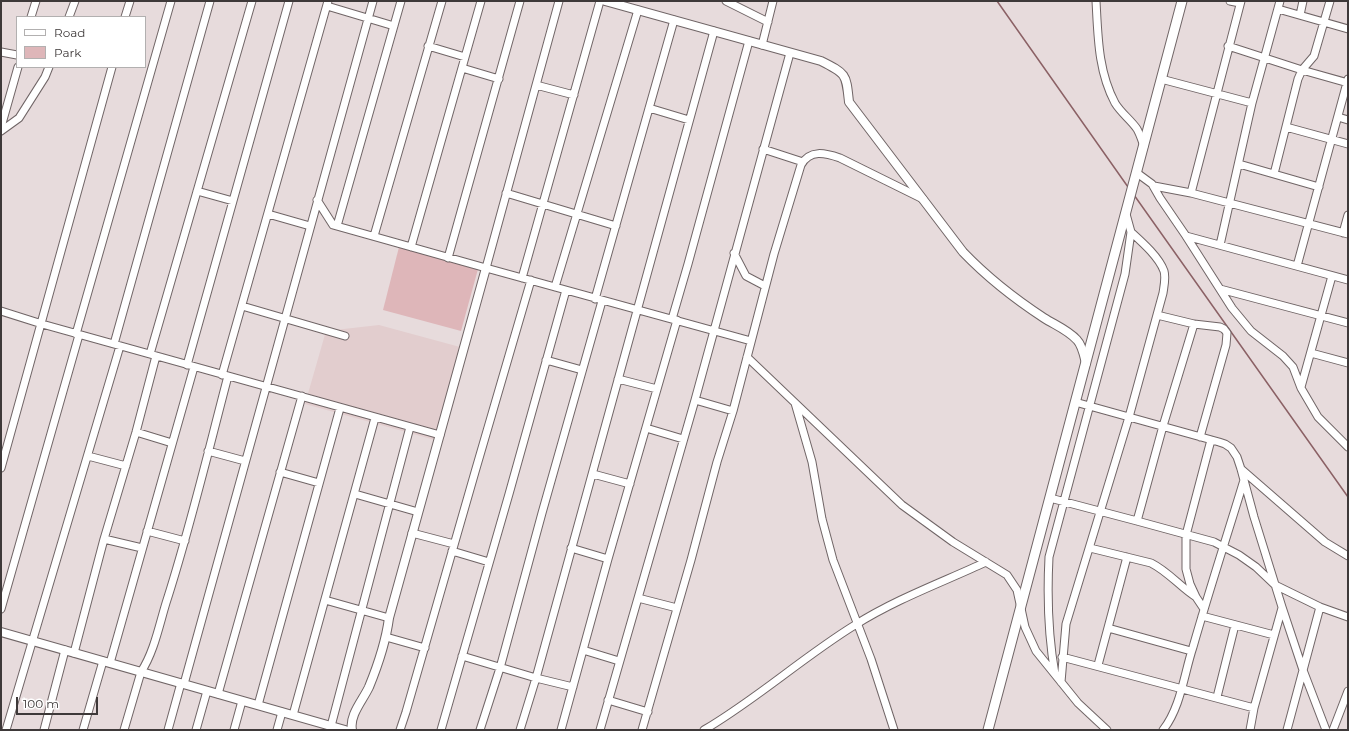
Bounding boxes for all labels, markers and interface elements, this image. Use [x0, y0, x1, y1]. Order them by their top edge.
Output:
legend [16, 16, 146, 68]
text: Road [54, 25, 85, 40]
text: Park [54, 45, 81, 60]
scale bar [18, 689, 100, 715]
text: 100 m [23, 696, 59, 711]

